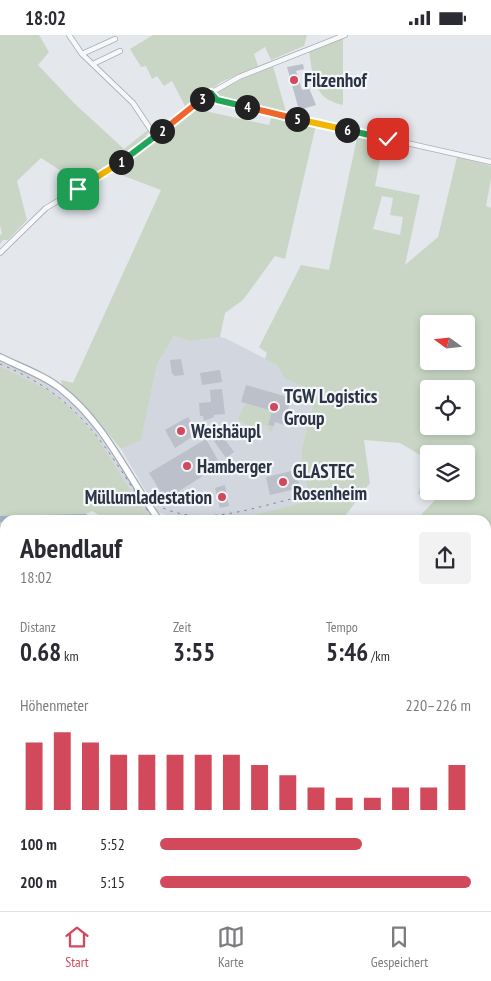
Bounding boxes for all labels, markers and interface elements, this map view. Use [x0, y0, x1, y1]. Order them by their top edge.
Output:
text: 18:02 [25, 6, 66, 30]
place label: Filzenhof [304, 68, 367, 92]
marker: Filzenhof [288, 74, 300, 86]
pin: 3 [190, 87, 214, 111]
text: 3 [199, 90, 206, 108]
pin: 4 [234, 95, 260, 119]
text: 4 [244, 98, 251, 116]
pin: 5 [284, 107, 310, 131]
text: 5 [294, 110, 301, 128]
pin: 6 [334, 117, 360, 143]
pin [367, 118, 409, 160]
pin: 2 [150, 119, 174, 143]
text: 6 [344, 121, 351, 139]
text: 2 [159, 122, 166, 140]
icon: check [374, 125, 402, 153]
pin: 1 [108, 149, 134, 175]
text: 1 [118, 153, 125, 171]
pin [57, 168, 99, 210]
icon: arrive [64, 175, 92, 203]
north arrow [420, 315, 475, 370]
map controls [420, 315, 475, 500]
button: locate [420, 380, 475, 435]
place label: TGW Logistics Group [284, 384, 378, 430]
marker: TGW Logistics Group [268, 401, 280, 413]
place label: Weishäupl [190, 419, 261, 443]
marker: Weishäupl [175, 425, 187, 437]
button: layers [420, 445, 475, 500]
place label: Hamberger [197, 454, 272, 478]
place label: GLASTEC Rosenheim [293, 459, 367, 505]
marker: Hamberger [181, 460, 193, 472]
marker: GLASTEC Rosenheim [277, 476, 289, 488]
place label: Müllumladestation [85, 485, 212, 509]
marker: Müllumladestation [216, 491, 228, 503]
text: Abendlauf [20, 529, 122, 566]
button: share [419, 532, 471, 584]
text: 18:02 [20, 567, 52, 587]
text: Distanz [20, 618, 56, 636]
text: Zeit [173, 618, 191, 636]
text: Tempo [326, 618, 358, 636]
text: 0.68 [20, 636, 61, 668]
text: 3:55 [173, 636, 215, 668]
text: 5:46 [326, 636, 368, 668]
text: km [61, 647, 79, 665]
text: /km [368, 647, 390, 665]
text: Höhenmeter [20, 695, 88, 715]
text: 220–226 m [406, 695, 471, 715]
text: 100 m [20, 834, 57, 854]
text: 5:52 [100, 834, 125, 854]
text: 200 m [20, 872, 57, 892]
text: 5:15 [100, 872, 125, 892]
tab: Start [63, 923, 91, 971]
tab: Karte [217, 923, 245, 971]
tab: Gespeichert [371, 923, 428, 971]

